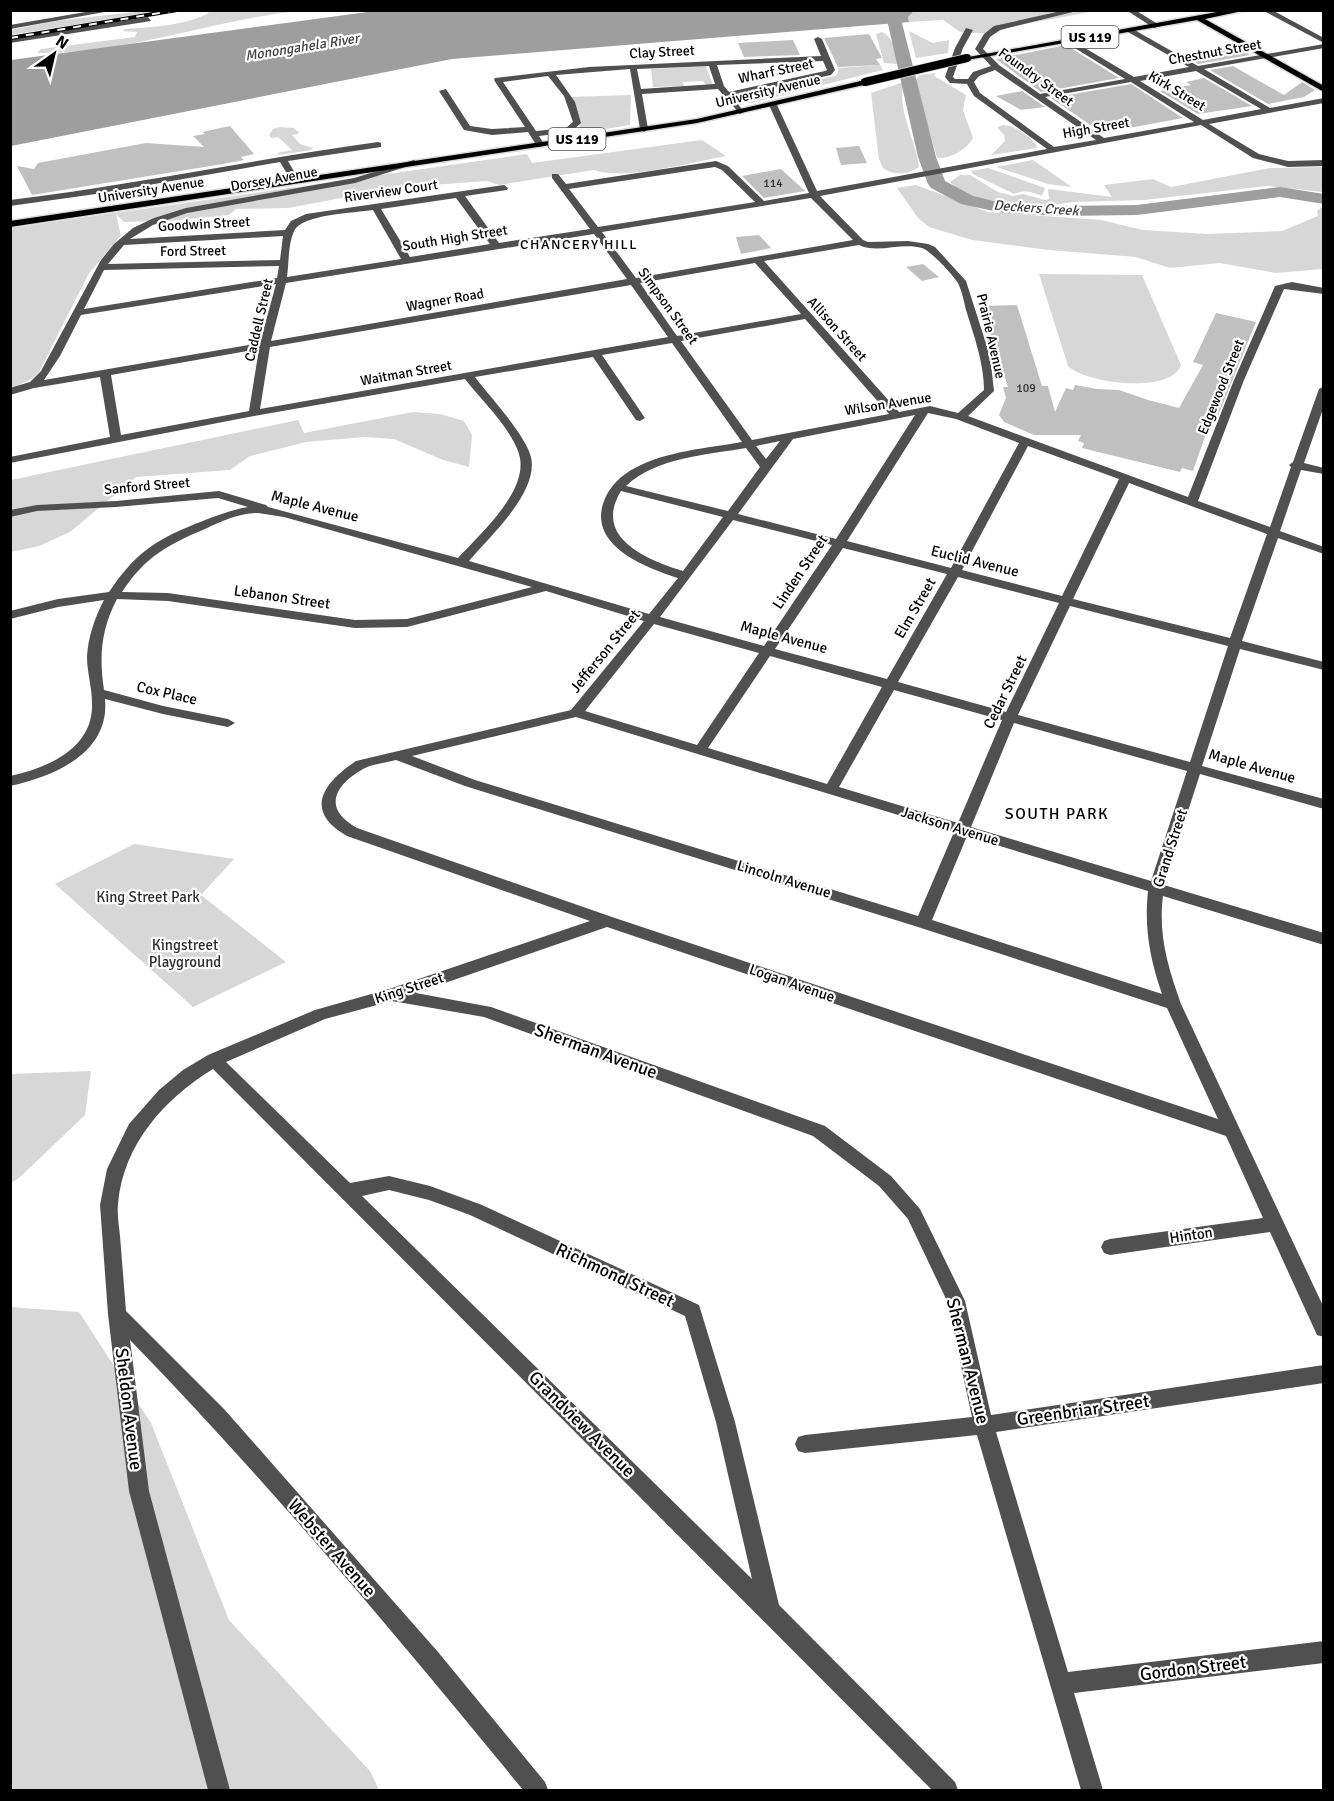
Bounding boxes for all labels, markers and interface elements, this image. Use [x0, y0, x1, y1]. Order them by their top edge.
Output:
north arrow [24, 24, 84, 84]
road number: US 119 [1062, 26, 1118, 48]
water label: Monongahela River [244, 29, 362, 64]
text: N [52, 31, 72, 54]
street label: Chestnut Street [1167, 35, 1263, 69]
street label: Clay Street [629, 42, 695, 62]
street label: Foundry Street [995, 44, 1077, 110]
street label: Wharf Street [737, 55, 815, 87]
street label: Kirk Street [1145, 67, 1209, 115]
street label: University Avenue [714, 71, 822, 111]
street label: High Street [1061, 114, 1131, 142]
road number: US 119 [548, 128, 606, 150]
street label: Dorsey Avenue [229, 163, 319, 195]
street label: University Avenue [97, 173, 205, 207]
street label: Riverview Court [343, 176, 439, 206]
house number: 114 [763, 176, 783, 191]
water label: Deckers Creek [993, 197, 1081, 220]
street label: Goodwin Street [157, 213, 251, 235]
street label: South High Street [401, 221, 509, 255]
district label: CHANCERY HILL [520, 236, 638, 253]
street label: Ford Street [160, 242, 226, 260]
street label: Simpson Street [634, 264, 702, 348]
street label: Caddell Street [241, 277, 277, 363]
street label: Wagner Road [405, 285, 485, 315]
street label: Prairie Avenue [973, 292, 1009, 380]
street label: Allison Street [804, 293, 870, 365]
street label: Edgewood Street [1194, 337, 1248, 437]
street label: Waitman Street [359, 357, 453, 389]
house number: 109 [1016, 381, 1036, 396]
street label: Wilson Avenue [843, 389, 933, 419]
street label: Sanford Street [103, 474, 191, 498]
street label: Maple Avenue [269, 486, 361, 526]
street label: Linden Street [769, 531, 831, 613]
street label: Euclid Avenue [929, 541, 1021, 581]
street label: Elm Street [890, 574, 940, 642]
street label: Lebanon Street [233, 581, 331, 613]
street label: Jefferson Street [566, 606, 644, 696]
street label: Maple Avenue [738, 617, 830, 657]
street label: Cedar Street [979, 652, 1031, 732]
street label: Cox Place [135, 677, 199, 709]
street label: Maple Avenue [1206, 745, 1298, 787]
street label: Jackson Avenue [899, 803, 1001, 849]
district label: SOUTH PARK [1005, 804, 1109, 824]
street label: Grand Street [1149, 807, 1191, 889]
street label: Lincoln Avenue [735, 856, 833, 902]
park label: King Street Park [96, 888, 200, 906]
park label: Kingstreet Playground [149, 936, 221, 971]
street label: Logan Avenue [747, 960, 837, 1006]
street label: King Street [372, 968, 446, 1008]
street label: Sherman Avenue [532, 1019, 660, 1083]
street label: Hinton [1168, 1223, 1214, 1247]
street label: Richmond Street [552, 1238, 678, 1312]
street label: Sherman Avenue [942, 1296, 994, 1426]
street label: Sheldon Avenue [111, 1347, 147, 1471]
street label: Grandview Avenue [524, 1366, 640, 1482]
street label: Greenbriar Street [1015, 1390, 1151, 1430]
street label: Webster Avenue [283, 1494, 381, 1602]
street label: Gordon Street [1139, 1651, 1247, 1685]

